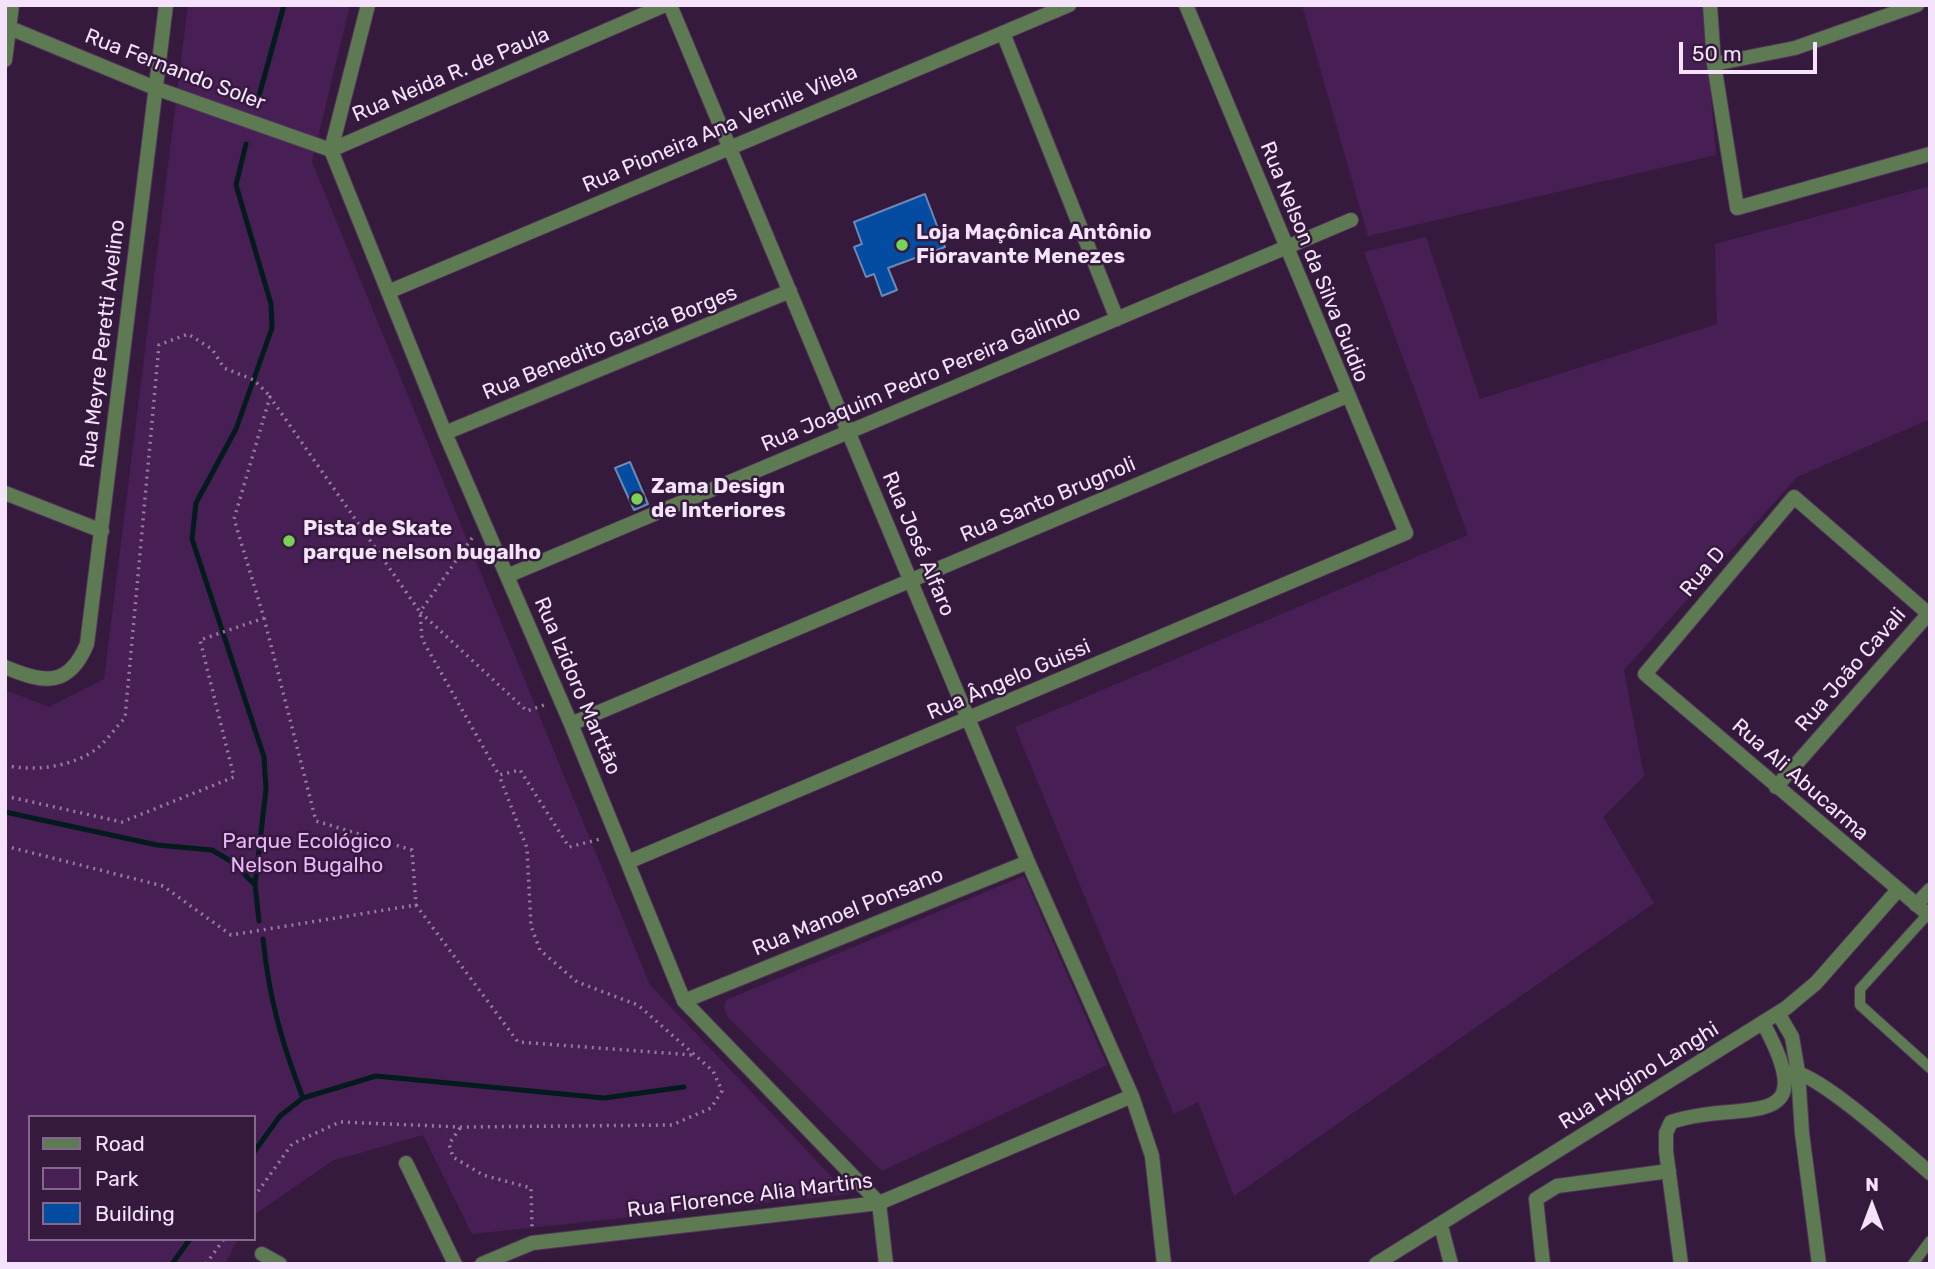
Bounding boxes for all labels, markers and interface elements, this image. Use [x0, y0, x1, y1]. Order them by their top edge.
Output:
street label: Rua Neida R. de Paula [349, 22, 553, 128]
street label: Rua Fernando Soler [81, 24, 269, 116]
scale bar [1683, 28, 1821, 72]
text: 50 m [1692, 41, 1742, 66]
street label: Rua Pioneira Ana Vernile Vilela [579, 60, 861, 198]
street label: Rua Nelson da Silva Guidio [1254, 138, 1374, 386]
street label: Rua Meyre Peretti Avelino [75, 218, 131, 470]
place label: Loja Maçônica Antônio Fioravante Menezes [916, 220, 1152, 270]
marker: Loja Maçônica Antônio Fioravante Menezes [894, 237, 910, 253]
street label: Rua Benedito Garcia Borges [479, 280, 741, 406]
street label: Rua Joaquim Pedro Pereira Galindo [758, 300, 1084, 458]
street label: Rua Santo Brugnoli [957, 452, 1139, 548]
street label: Rua José Alfaro [876, 468, 960, 620]
place label: Zama Design de Interiores [651, 474, 786, 524]
marker: Zama Design de Interiores [629, 491, 645, 507]
place label: Pista de Skate parque nelson bugalho [303, 516, 541, 566]
marker: Pista de Skate parque nelson bugalho [281, 533, 297, 549]
street label: Rua D [1675, 542, 1731, 602]
street label: Rua Izidoro Marttão [528, 593, 626, 779]
street label: Rua João Cavali [1790, 603, 1912, 737]
street label: Rua Ângelo Guissi [924, 634, 1094, 726]
street label: Rua Ali Abucarma [1726, 714, 1874, 846]
park label: Parque Ecológico Nelson Bugalho [222, 829, 392, 879]
street label: Rua Manoel Ponsano [749, 862, 947, 962]
street label: Rua Hygino Langhi [1555, 1017, 1723, 1135]
legend [28, 1115, 256, 1241]
text: Road [95, 1131, 145, 1156]
text: Park [95, 1166, 139, 1191]
street label: Rua Florence Alia Martins [626, 1168, 874, 1224]
north arrow [1837, 1171, 1907, 1241]
text: N [1865, 1173, 1879, 1196]
text: Building [95, 1201, 175, 1226]

